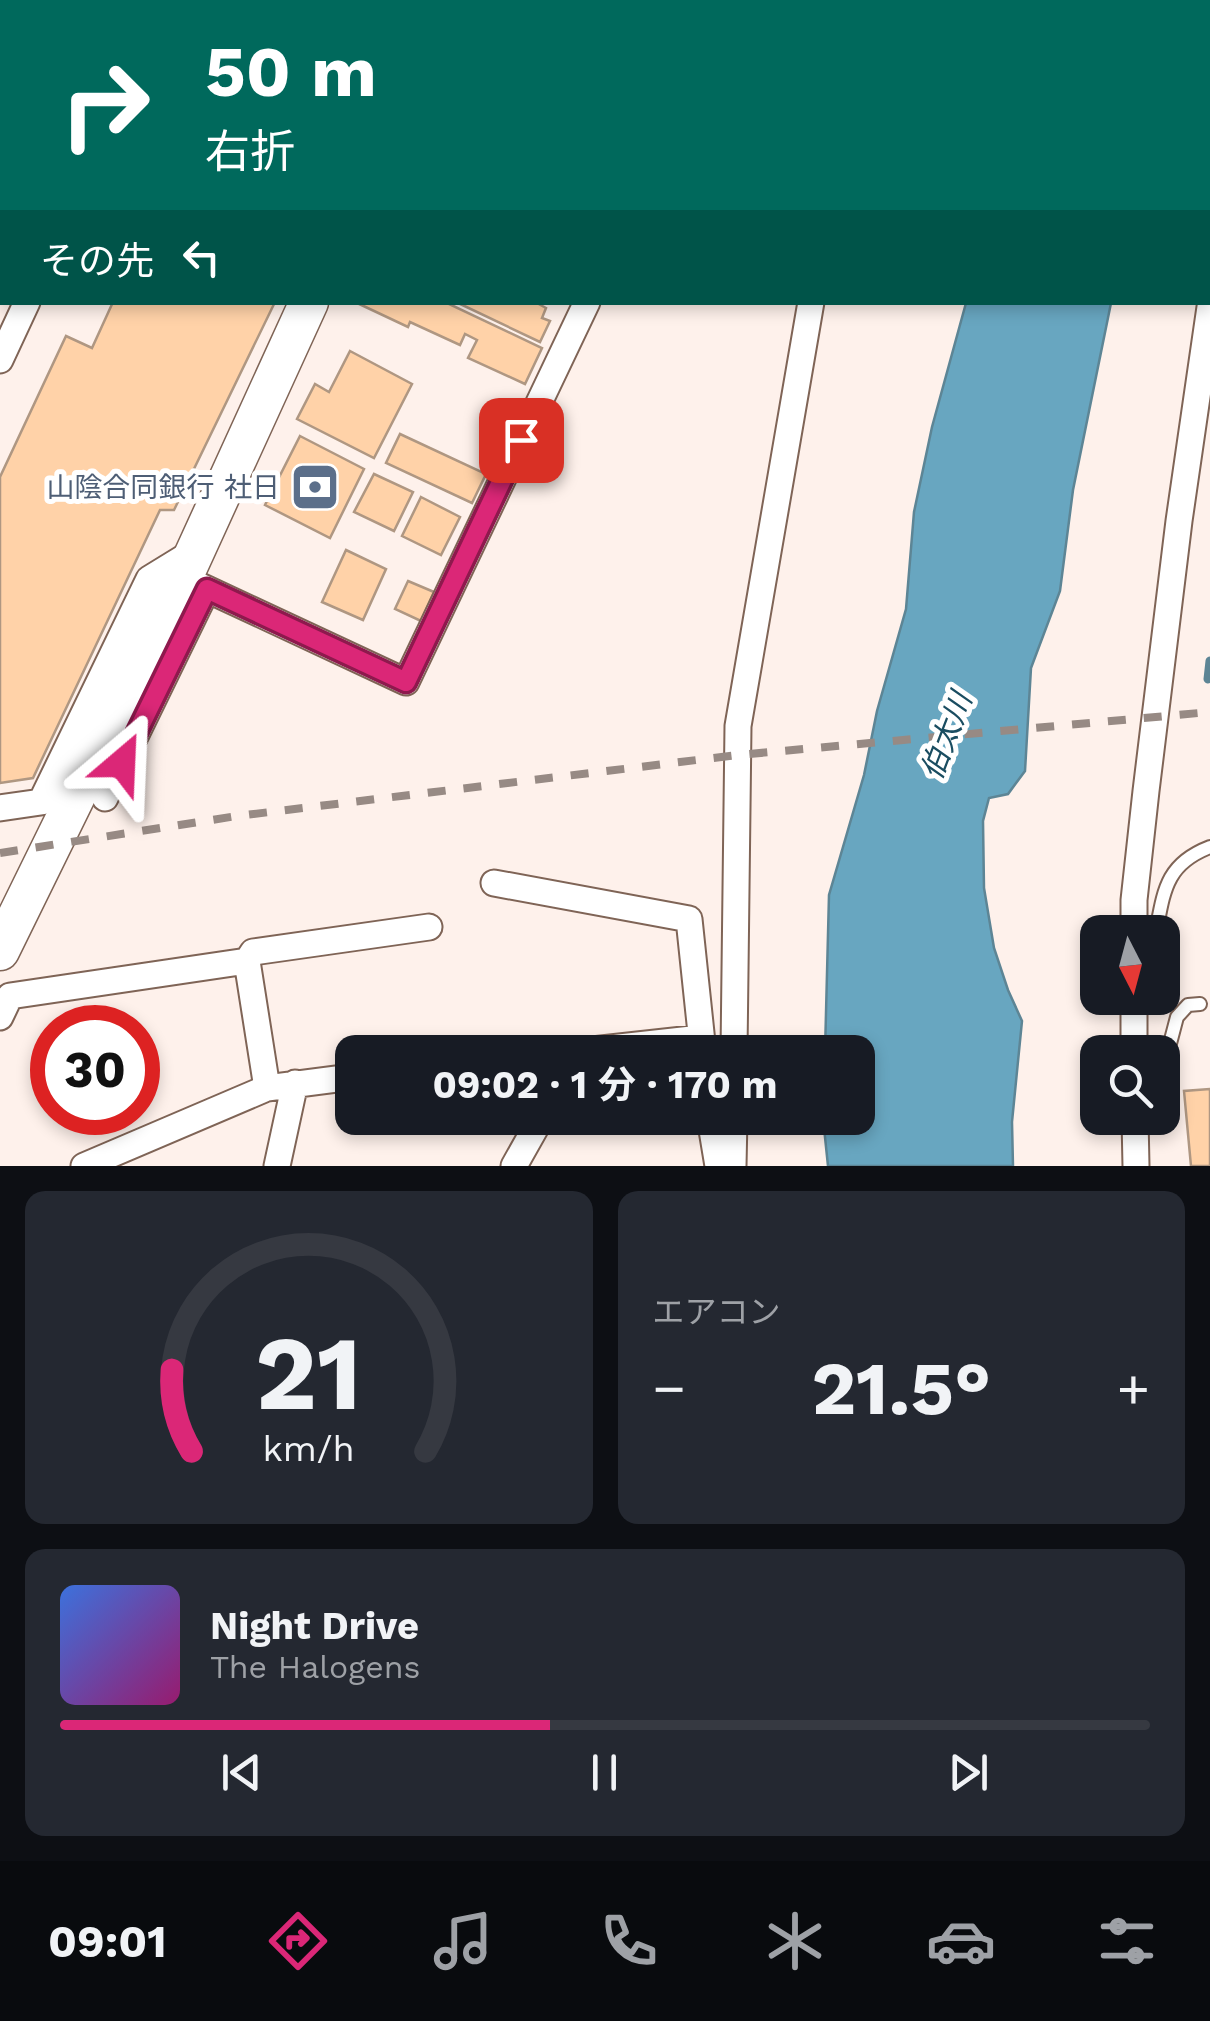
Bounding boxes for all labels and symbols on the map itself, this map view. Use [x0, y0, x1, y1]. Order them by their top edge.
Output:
pin [479, 398, 564, 483]
bank icon: 山陰合同銀行 社日 [289, 461, 341, 513]
place label: 山陰合同銀行 社日 [46, 471, 280, 504]
water label: 伯太川 [914, 685, 980, 784]
position arrow [70, 711, 174, 815]
north arrow [1080, 915, 1180, 1015]
speed limit sign: 30 [30, 1005, 160, 1135]

